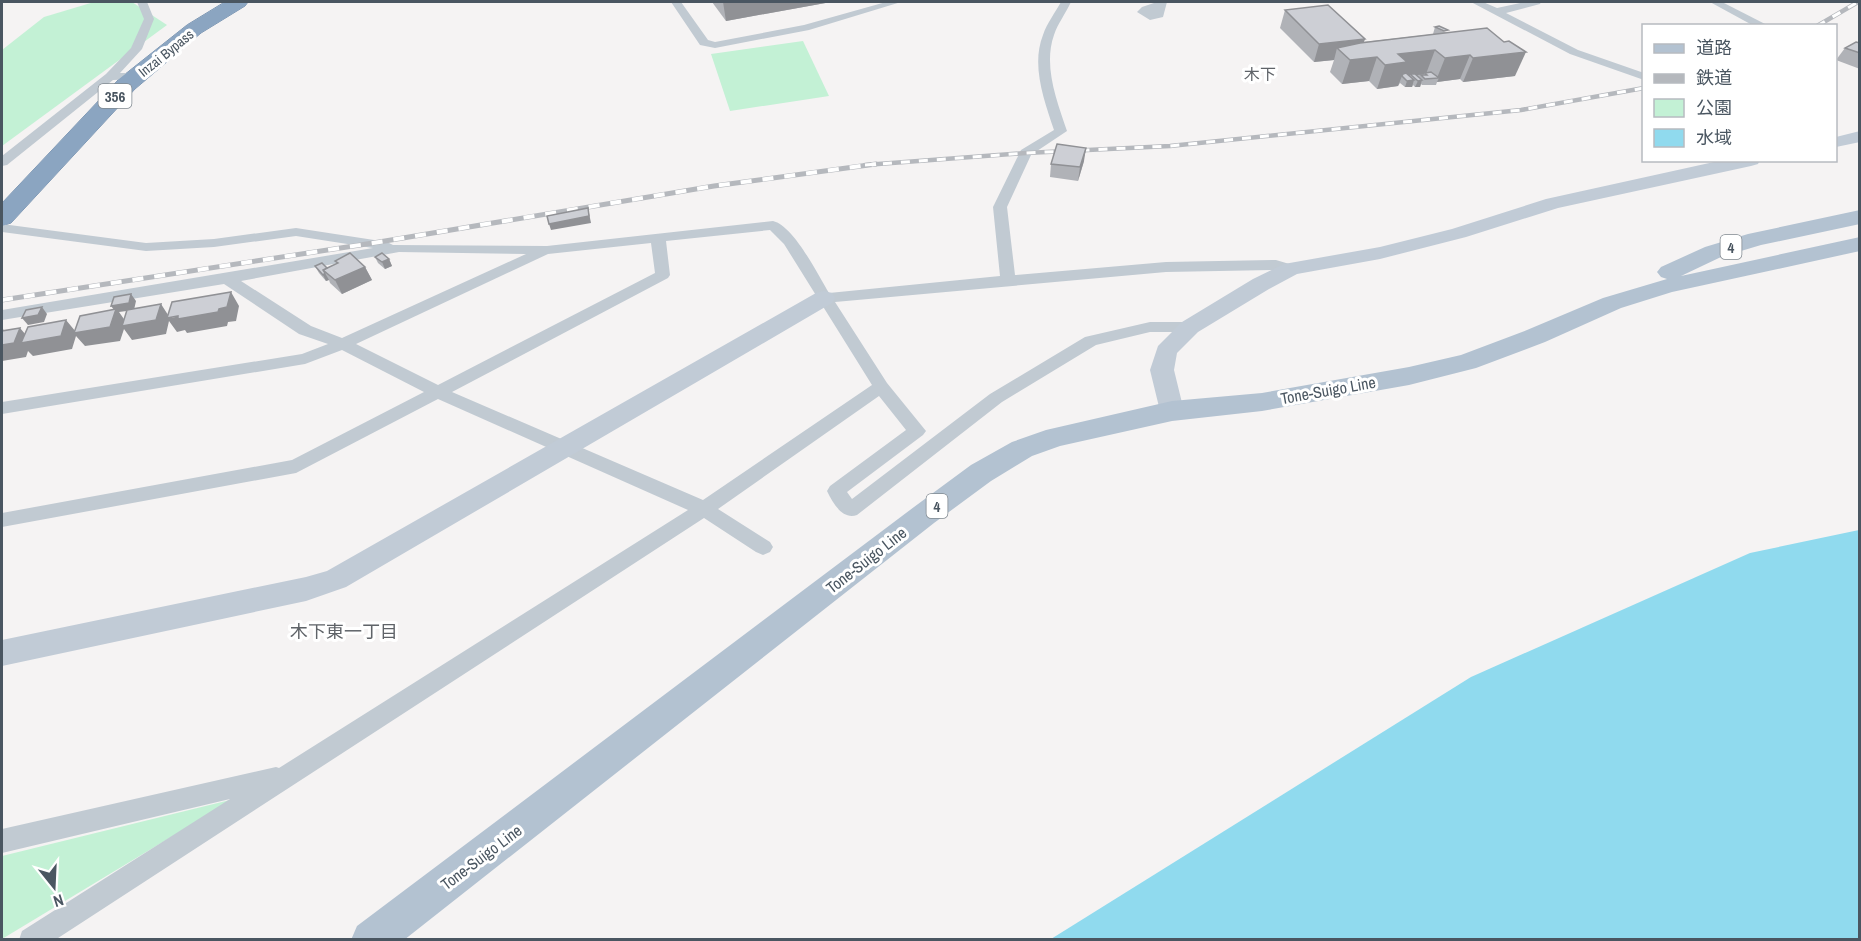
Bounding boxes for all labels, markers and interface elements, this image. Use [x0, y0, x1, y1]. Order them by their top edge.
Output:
legend [1642, 24, 1837, 162]
street label: Inzai Bypass [135, 25, 197, 81]
text: 道路 [1696, 35, 1732, 60]
district label: 木下 [1244, 63, 1276, 85]
text: 鉄道 [1696, 65, 1732, 90]
road number: 356 [98, 84, 132, 108]
text: 公園 [1696, 95, 1732, 120]
text: 水域 [1696, 125, 1732, 150]
road number: 4 [1720, 235, 1742, 259]
street label: Tone-Suigo Line [1279, 371, 1377, 409]
road number: 4 [926, 494, 948, 518]
street label: Tone-Suigo Line [821, 522, 911, 598]
district label: 木下東一丁目 [290, 619, 398, 644]
street label: Tone-Suigo Line [436, 819, 526, 895]
north arrow [24, 857, 84, 917]
text: N [51, 889, 67, 913]

